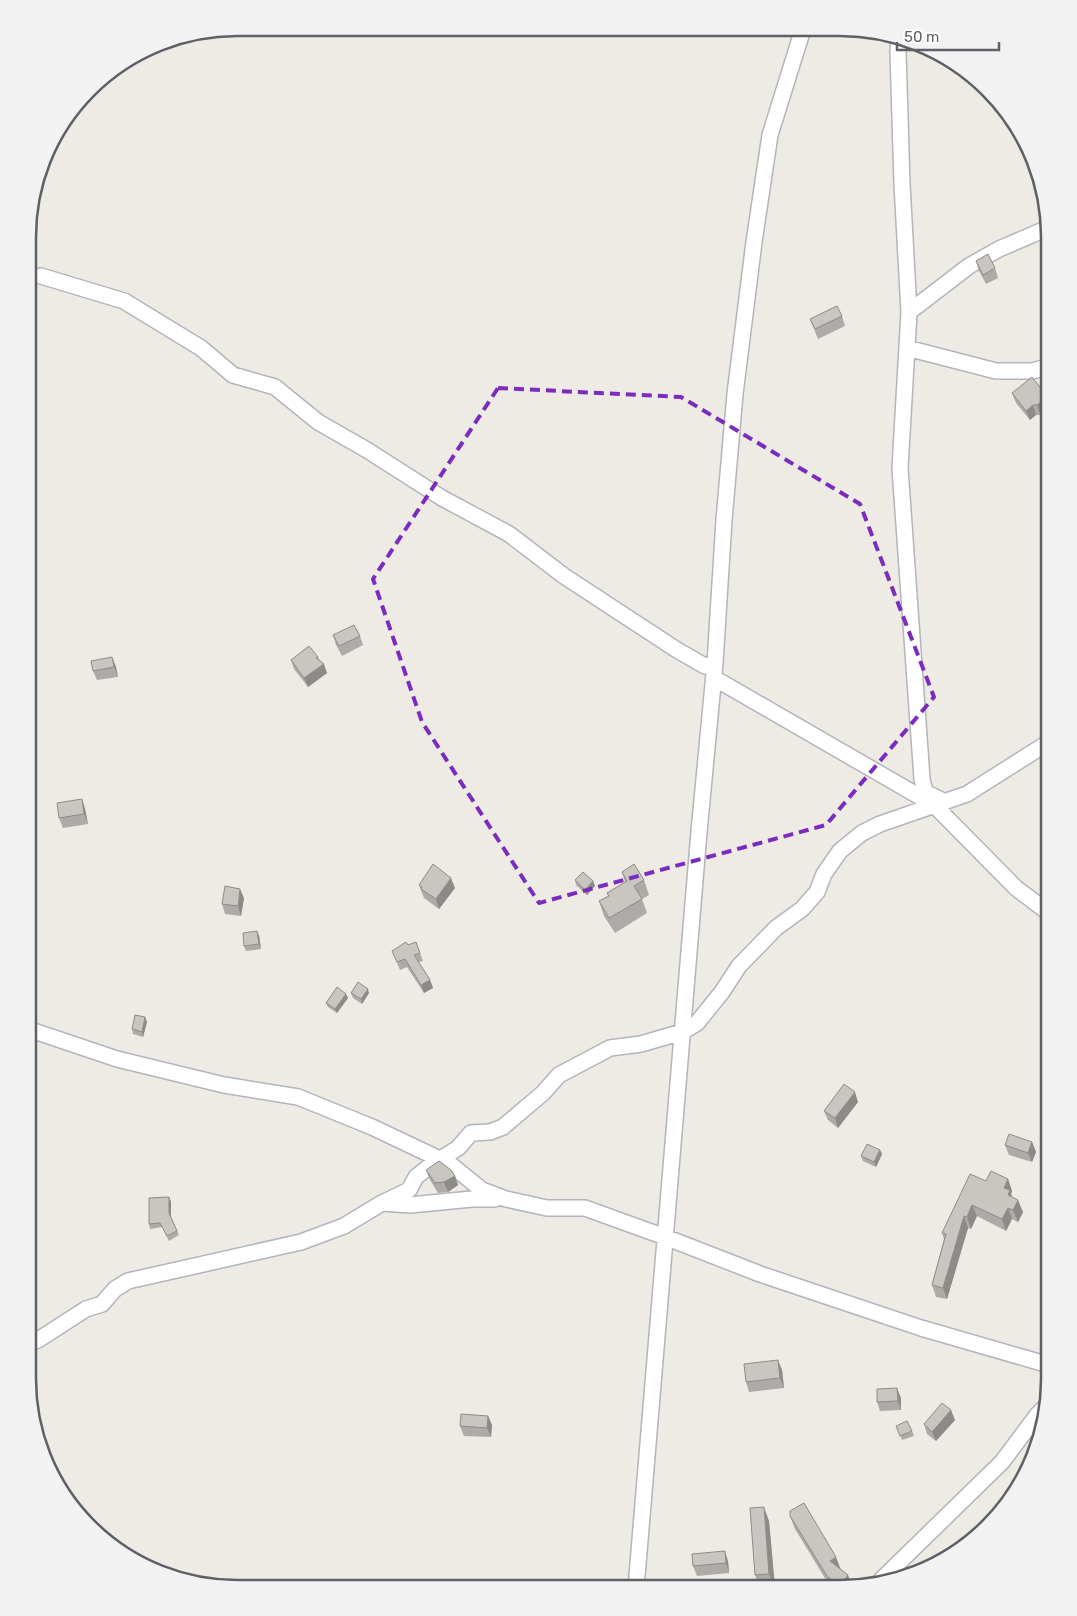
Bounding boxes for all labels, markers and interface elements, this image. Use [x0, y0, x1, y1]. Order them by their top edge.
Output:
scale bar [897, 20, 1000, 52]
text: 50 m [904, 28, 939, 46]

